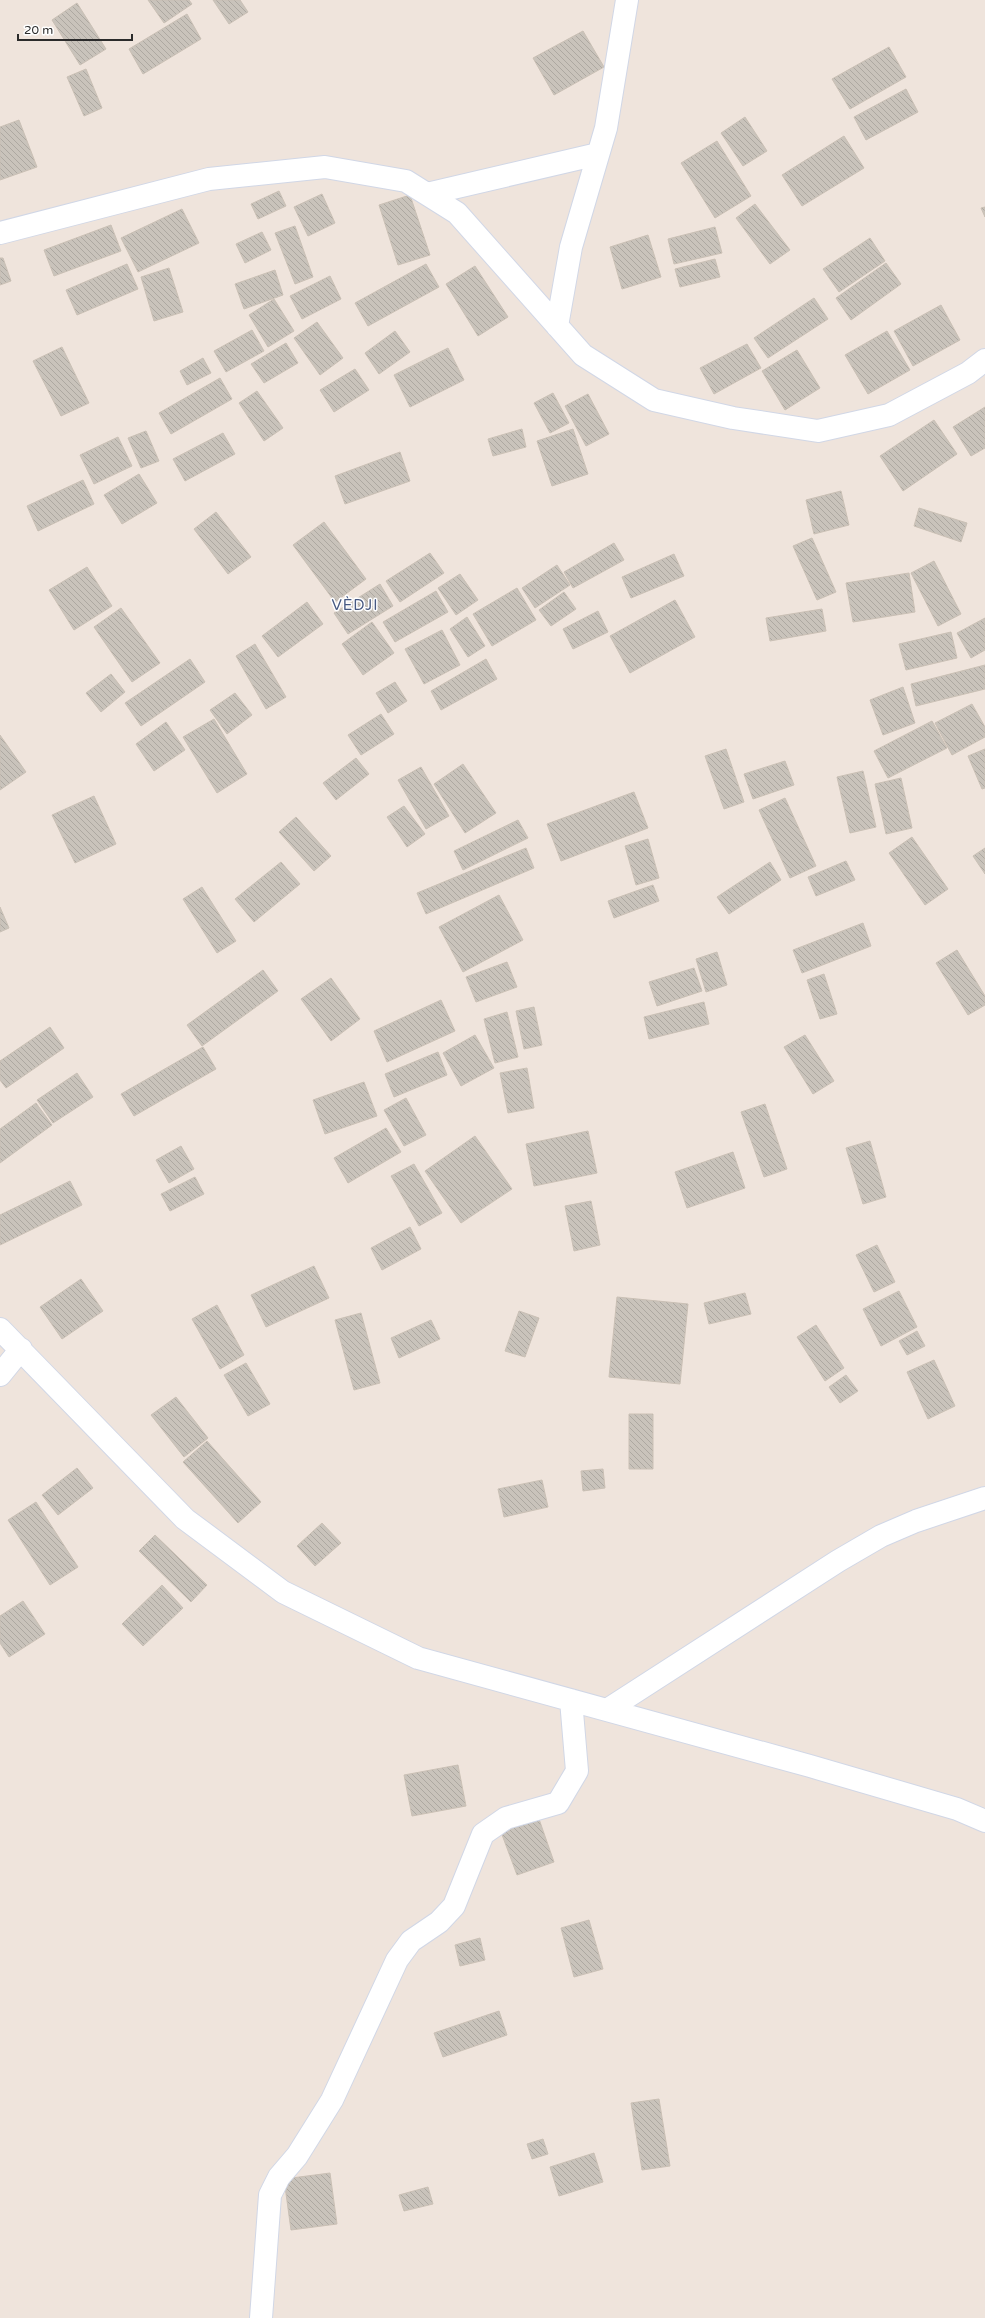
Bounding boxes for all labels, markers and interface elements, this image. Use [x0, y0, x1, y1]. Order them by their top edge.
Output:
scale bar [18, 16, 132, 42]
text: 20 m [24, 23, 53, 37]
district label: VÈDJI [331, 596, 379, 614]

